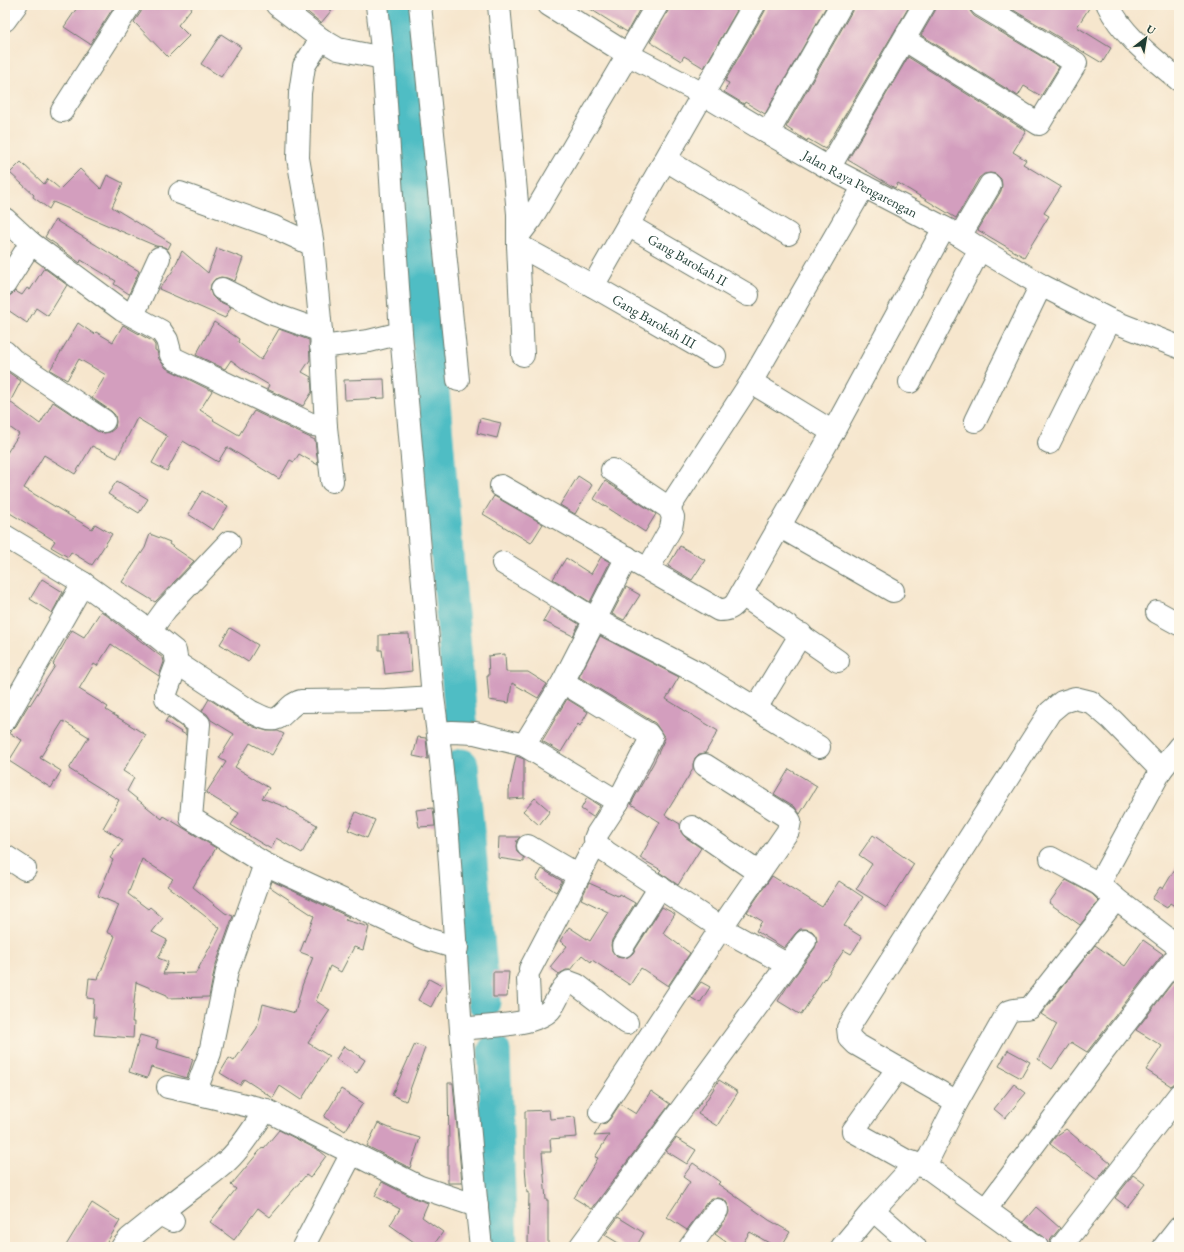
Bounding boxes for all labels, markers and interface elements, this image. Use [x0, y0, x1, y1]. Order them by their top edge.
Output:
north arrow [1126, 18, 1166, 58]
text: U [1144, 21, 1159, 38]
street label: Jalan Raya Pengarengan [799, 145, 921, 222]
street label: Gang Barokah II [645, 230, 731, 290]
street label: Gang Barokah III [609, 290, 700, 352]

